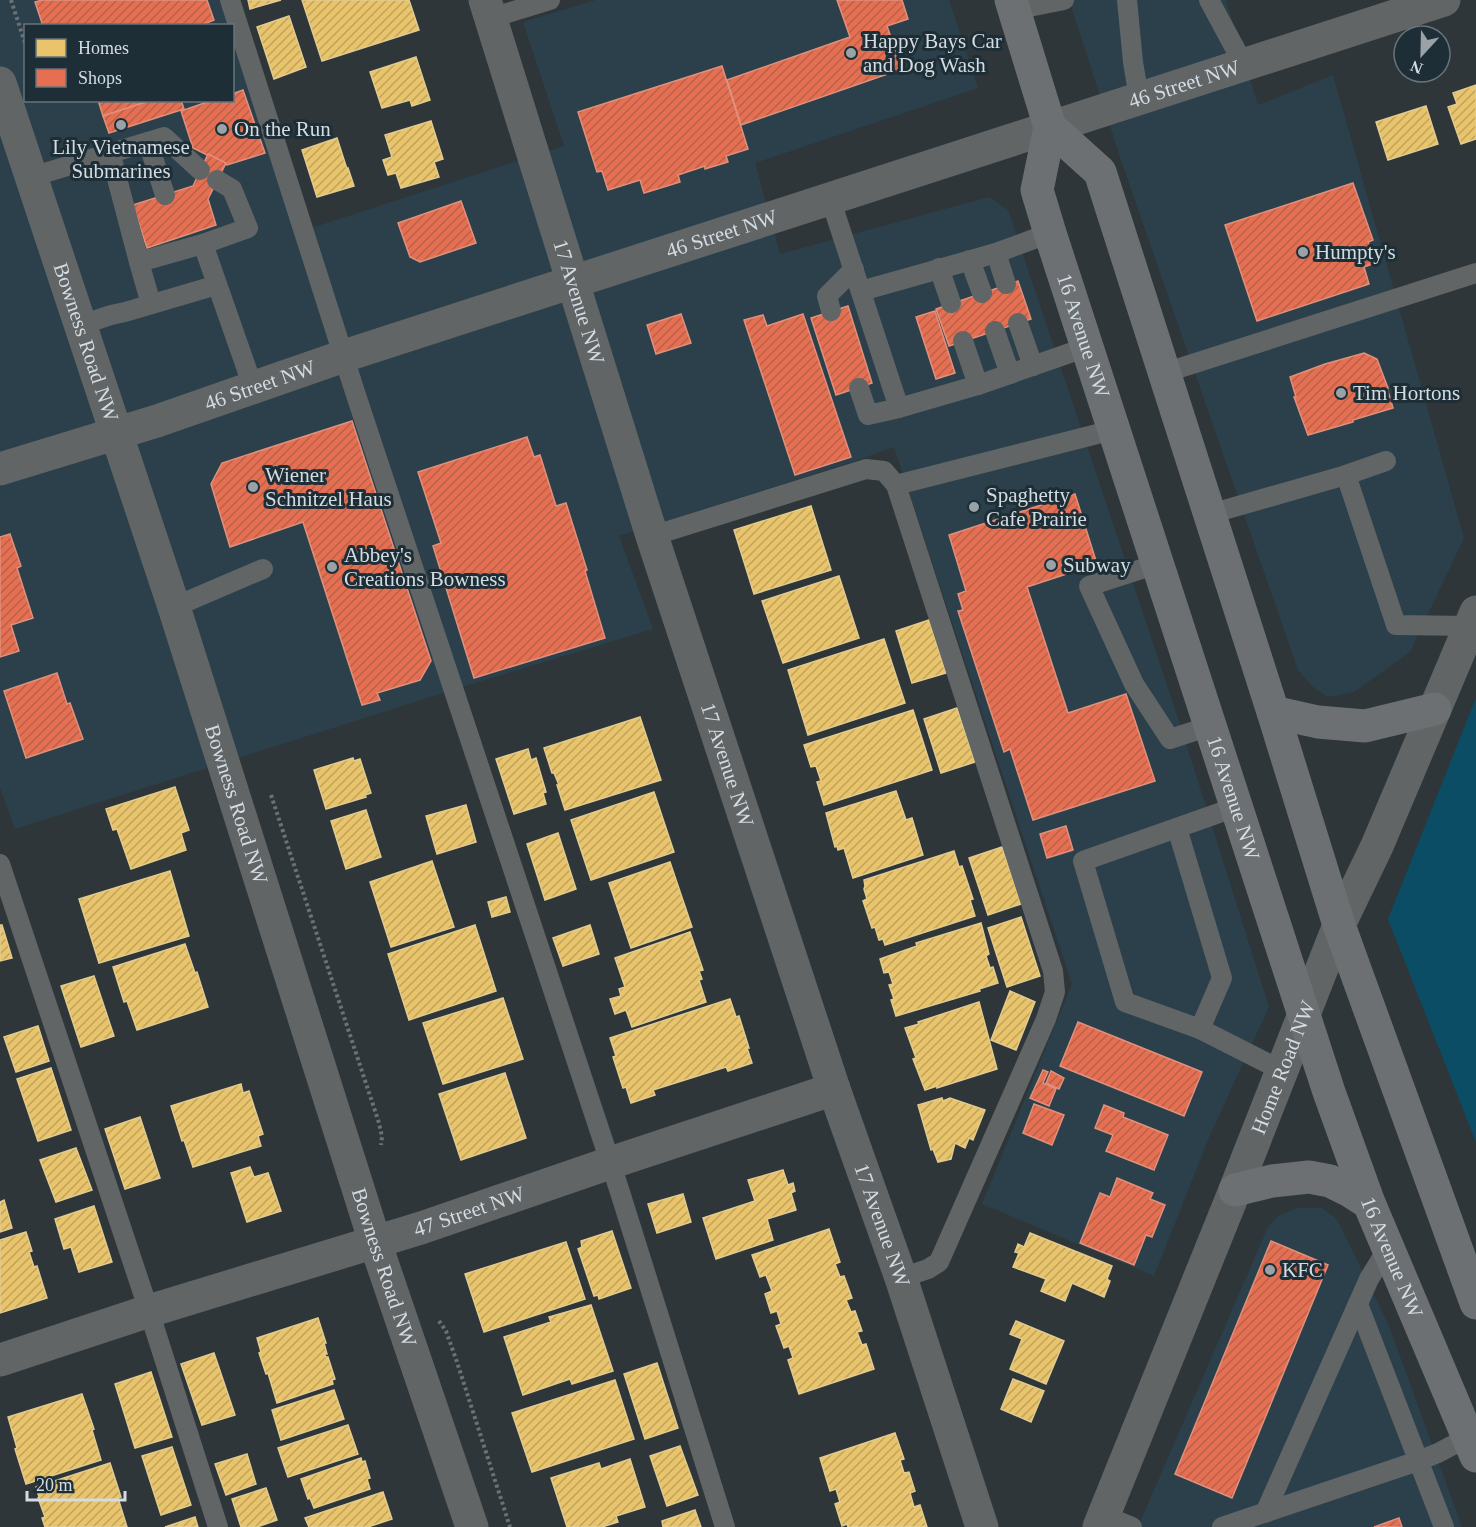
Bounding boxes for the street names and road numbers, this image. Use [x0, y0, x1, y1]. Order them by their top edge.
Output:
street label: 46 Street NW [1125, 55, 1243, 113]
street label: 46 Street NW [663, 205, 780, 263]
street label: 17 Avenue NW [548, 236, 610, 367]
street label: Bowness Road NW [49, 260, 124, 425]
street label: 16 Avenue NW [1052, 271, 1115, 401]
street label: 46 Street NW [201, 355, 318, 416]
street label: 17 Avenue NW [696, 699, 759, 830]
street label: Bowness Road NW [200, 722, 273, 887]
street label: 16 Avenue NW [1202, 733, 1265, 863]
street label: Home Road NW [1246, 997, 1320, 1138]
street label: 17 Avenue NW [849, 1160, 915, 1290]
street label: 47 Street NW [411, 1181, 528, 1242]
street label: Bowness Road NW [347, 1185, 422, 1350]
street label: 16 Avenue NW [1356, 1193, 1428, 1321]

